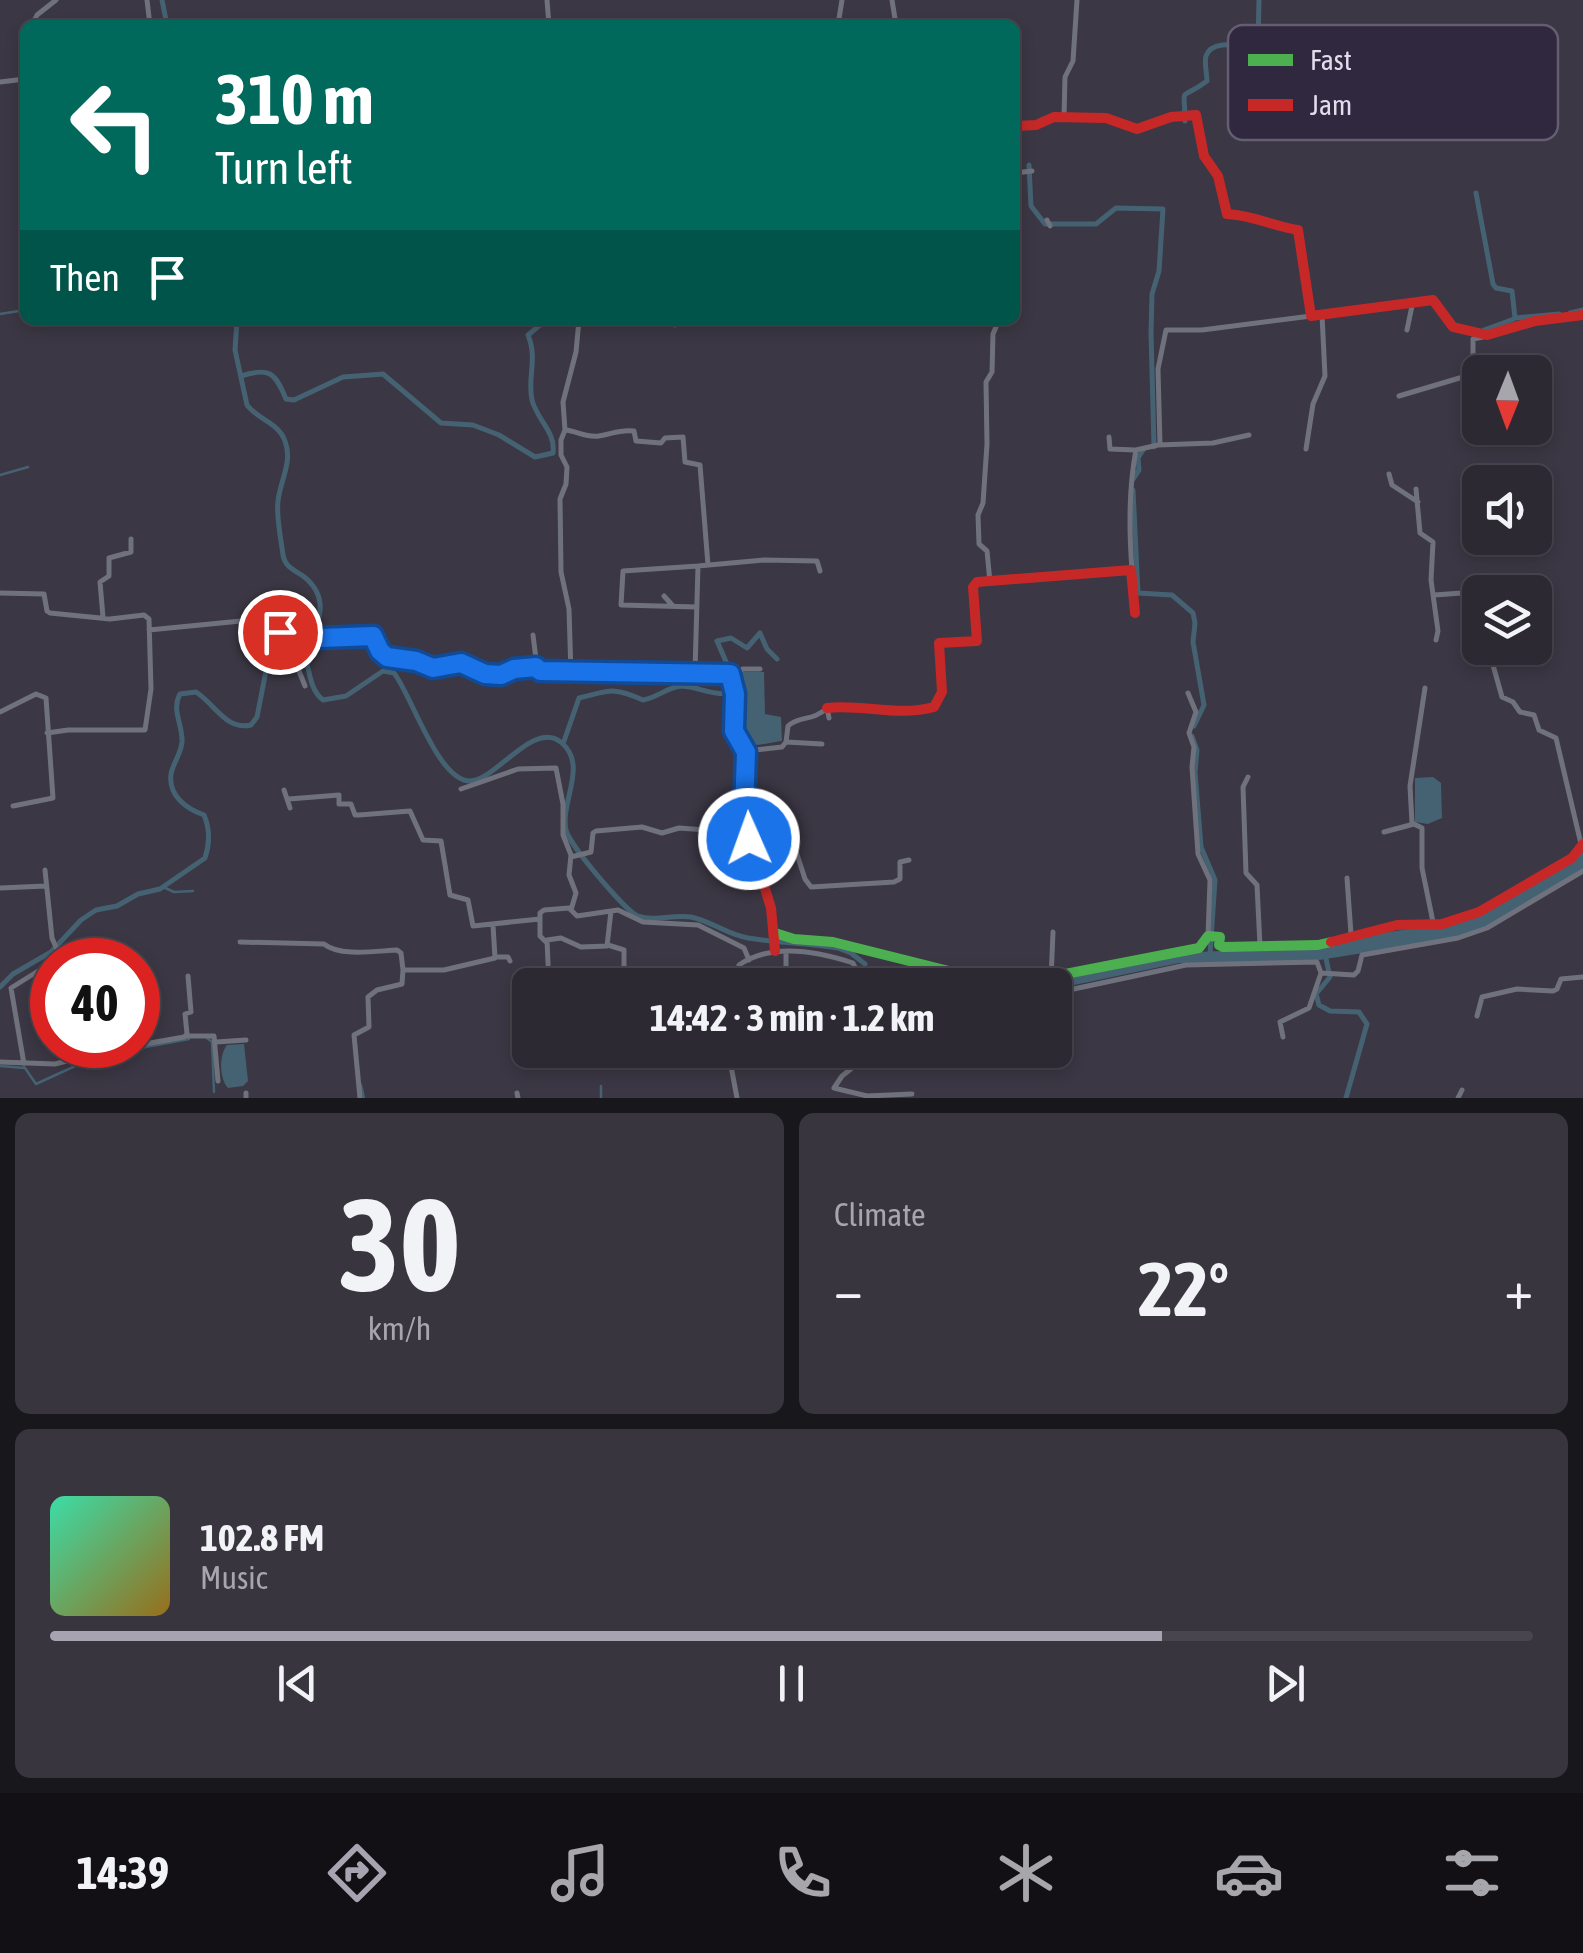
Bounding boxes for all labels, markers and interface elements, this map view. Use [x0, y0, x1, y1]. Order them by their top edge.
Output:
legend [1228, 25, 1558, 140]
text: Fast [1310, 44, 1352, 76]
text: 310 m [215, 59, 374, 139]
icon: left [50, 60, 180, 190]
text: Jam [1310, 89, 1352, 121]
text: Turn left [215, 142, 353, 194]
icon: arrive [140, 250, 195, 305]
text: Then [50, 256, 120, 299]
north arrow [1462, 355, 1552, 445]
map controls [1462, 355, 1552, 665]
button: sound [1462, 465, 1552, 555]
button: layers [1462, 575, 1552, 665]
pin [238, 590, 323, 675]
icon: arrive [253, 605, 308, 660]
position arrow [697, 787, 801, 891]
speed limit sign: 40 [30, 938, 160, 1068]
text: 14:42 · 3 min · 1.2 km [650, 996, 934, 1039]
text: 30 [338, 1170, 461, 1319]
text: Climate [834, 1196, 926, 1233]
text: 22° [1138, 1246, 1229, 1332]
text: − [834, 1258, 863, 1321]
text: + [1504, 1258, 1533, 1321]
text: km/h [368, 1310, 431, 1347]
text: 102.8 FM [200, 1516, 324, 1559]
text: Music [200, 1559, 267, 1596]
icon: previous [270, 1656, 325, 1711]
icon: pause [764, 1656, 819, 1711]
icon: next [1258, 1656, 1313, 1711]
icon: directions [322, 1838, 392, 1908]
icon: music [545, 1838, 615, 1908]
icon: phone [768, 1838, 838, 1908]
icon: climate [991, 1838, 1061, 1908]
icon: car [1214, 1838, 1284, 1908]
icon: filters [1437, 1838, 1507, 1908]
text: 14:39 [76, 1847, 169, 1899]

